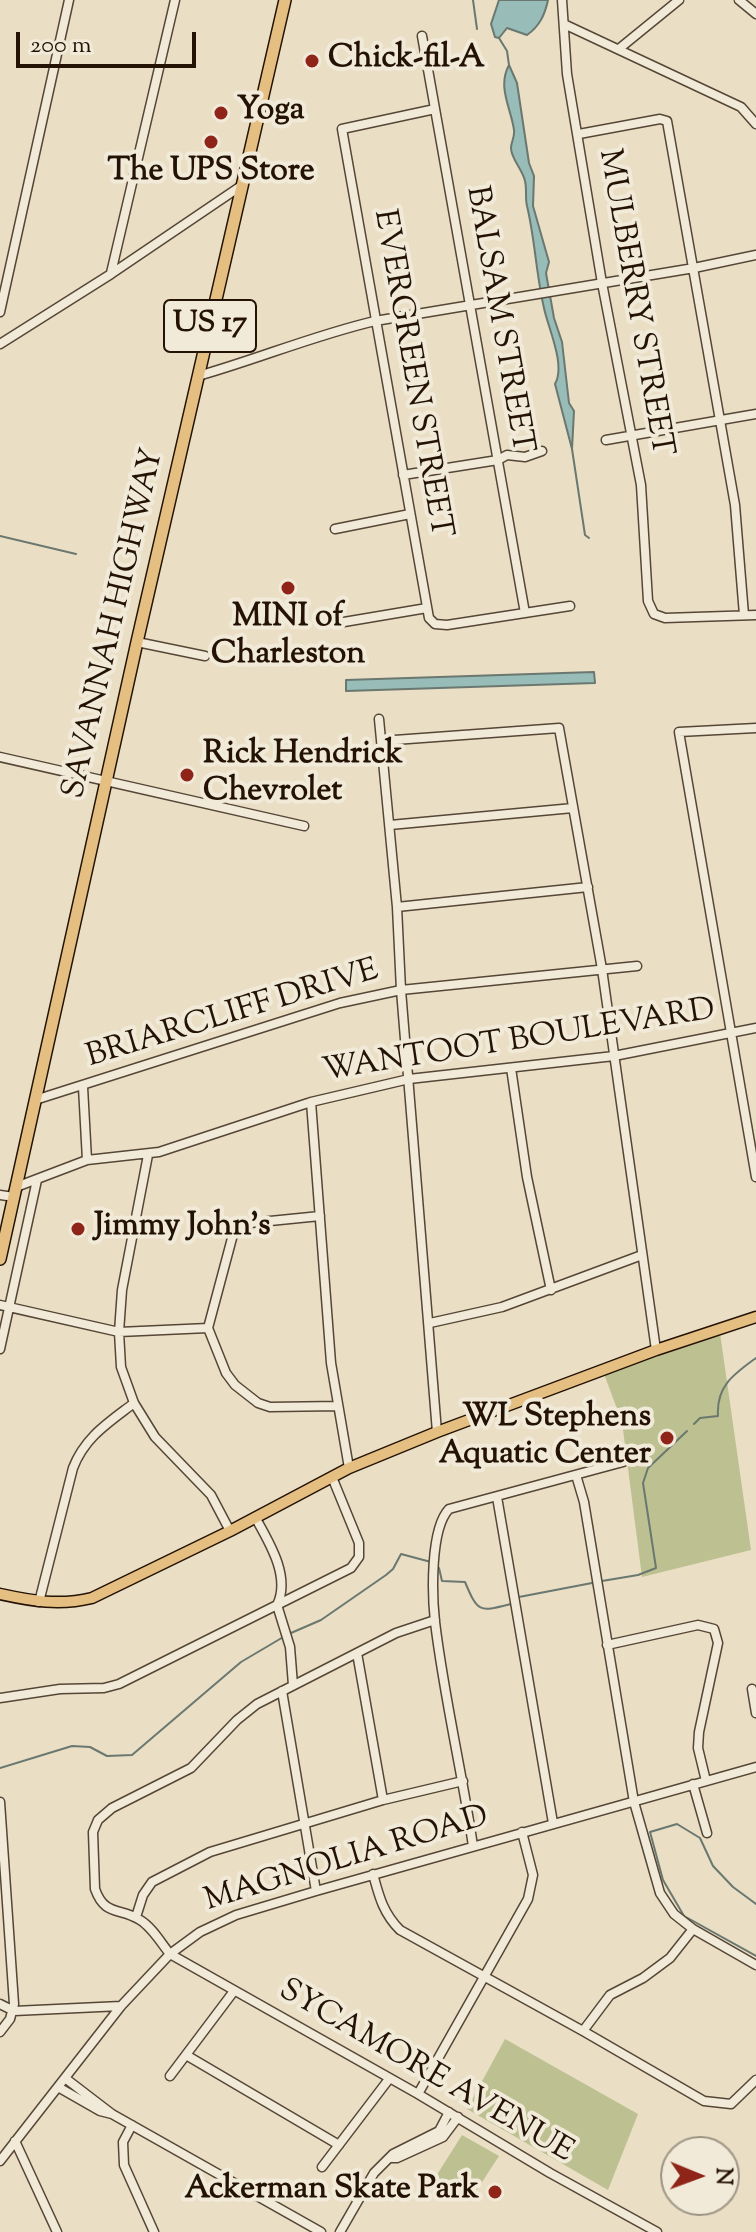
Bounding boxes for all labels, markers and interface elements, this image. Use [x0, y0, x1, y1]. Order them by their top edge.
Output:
scale bar [20, 16, 200, 66]
text: 200 m [30, 29, 92, 63]
place label: Chick-fil-A [328, 42, 485, 80]
marker: Chick-fil-A [303, 52, 321, 70]
place label: Yoga [237, 94, 305, 132]
marker: Yoga [212, 104, 230, 122]
marker: The UPS Store [202, 133, 220, 151]
street label: MULBERRY STREET [587, 146, 679, 460]
place label: The UPS Store [107, 155, 315, 193]
street label: BALSAM STREET [455, 183, 539, 457]
street label: EVERGREEN STREET [362, 207, 458, 541]
road number: US 17 [164, 300, 256, 352]
street label: SAVANNAH HIGHWAY [57, 445, 175, 803]
marker: MINI of Charleston [279, 579, 297, 597]
place label: MINI of Charleston [211, 601, 365, 676]
place label: Rick Hendrick Chevrolet [203, 738, 403, 813]
marker: Rick Hendrick Chevrolet [178, 766, 196, 784]
street label: BRIARCLIFF DRIVE [82, 953, 384, 1079]
street label: WANTOOT BOULEVARD [320, 993, 718, 1093]
place label: Jimmy John's [94, 1210, 271, 1248]
marker: Jimmy John's [69, 1220, 87, 1238]
place label: WL Stephens Aquatic Center [439, 1401, 651, 1476]
marker: WL Stephens Aquatic Center [658, 1429, 676, 1447]
street label: MAGNOLIA ROAD [201, 1800, 493, 1922]
street label: SYCAMORE AVENUE [271, 1973, 579, 2173]
north arrow [660, 2136, 740, 2216]
text: N [706, 2167, 738, 2185]
place label: Ackerman Skate Park [185, 2173, 479, 2211]
marker: Ackerman Skate Park [486, 2183, 504, 2201]

